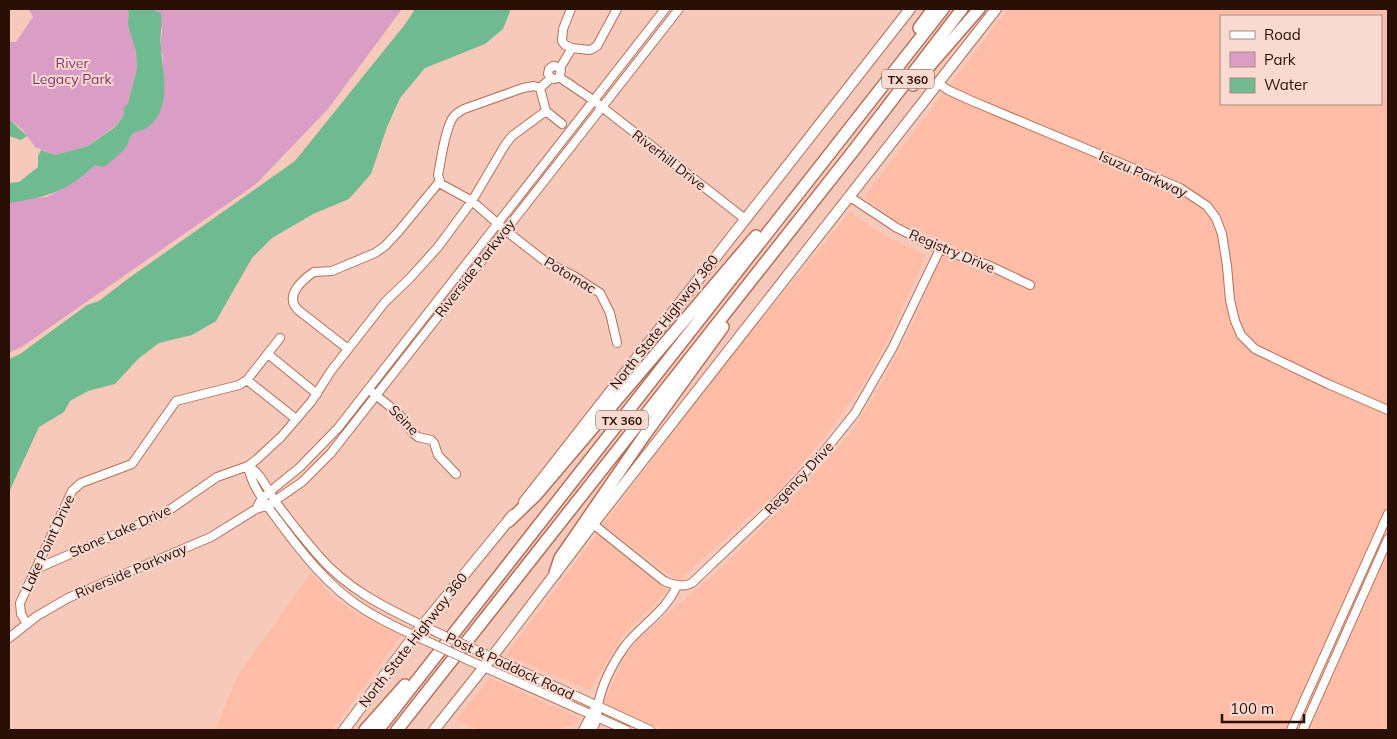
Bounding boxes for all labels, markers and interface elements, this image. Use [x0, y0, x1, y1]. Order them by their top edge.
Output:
legend [1220, 15, 1382, 105]
text: Road [1264, 25, 1301, 44]
text: Park [1264, 50, 1296, 69]
park label: River Legacy Park [32, 54, 113, 88]
road number: TX 360 [882, 70, 934, 88]
text: Water [1264, 75, 1308, 94]
street label: Riverhill Drive [628, 126, 710, 194]
street label: Isuzu Parkway [1096, 147, 1190, 202]
street label: Riverside Parkway [431, 215, 519, 321]
street label: Registry Drive [907, 225, 997, 277]
street label: North State Highway 360 [606, 251, 722, 393]
street label: Potomac [541, 253, 599, 297]
street label: Seine [385, 401, 423, 439]
road number: TX 360 [596, 410, 648, 430]
street label: Regency Drive [761, 438, 837, 518]
street label: Lake Point Drive [18, 492, 78, 594]
street label: Stone Lake Drive [66, 501, 174, 561]
street label: Riverside Parkway [72, 539, 190, 603]
street label: North State Highway 360 [355, 569, 471, 711]
street label: Post & Paddock Road [443, 628, 577, 704]
scale bar [1222, 692, 1304, 724]
text: 100 m [1230, 699, 1274, 718]

